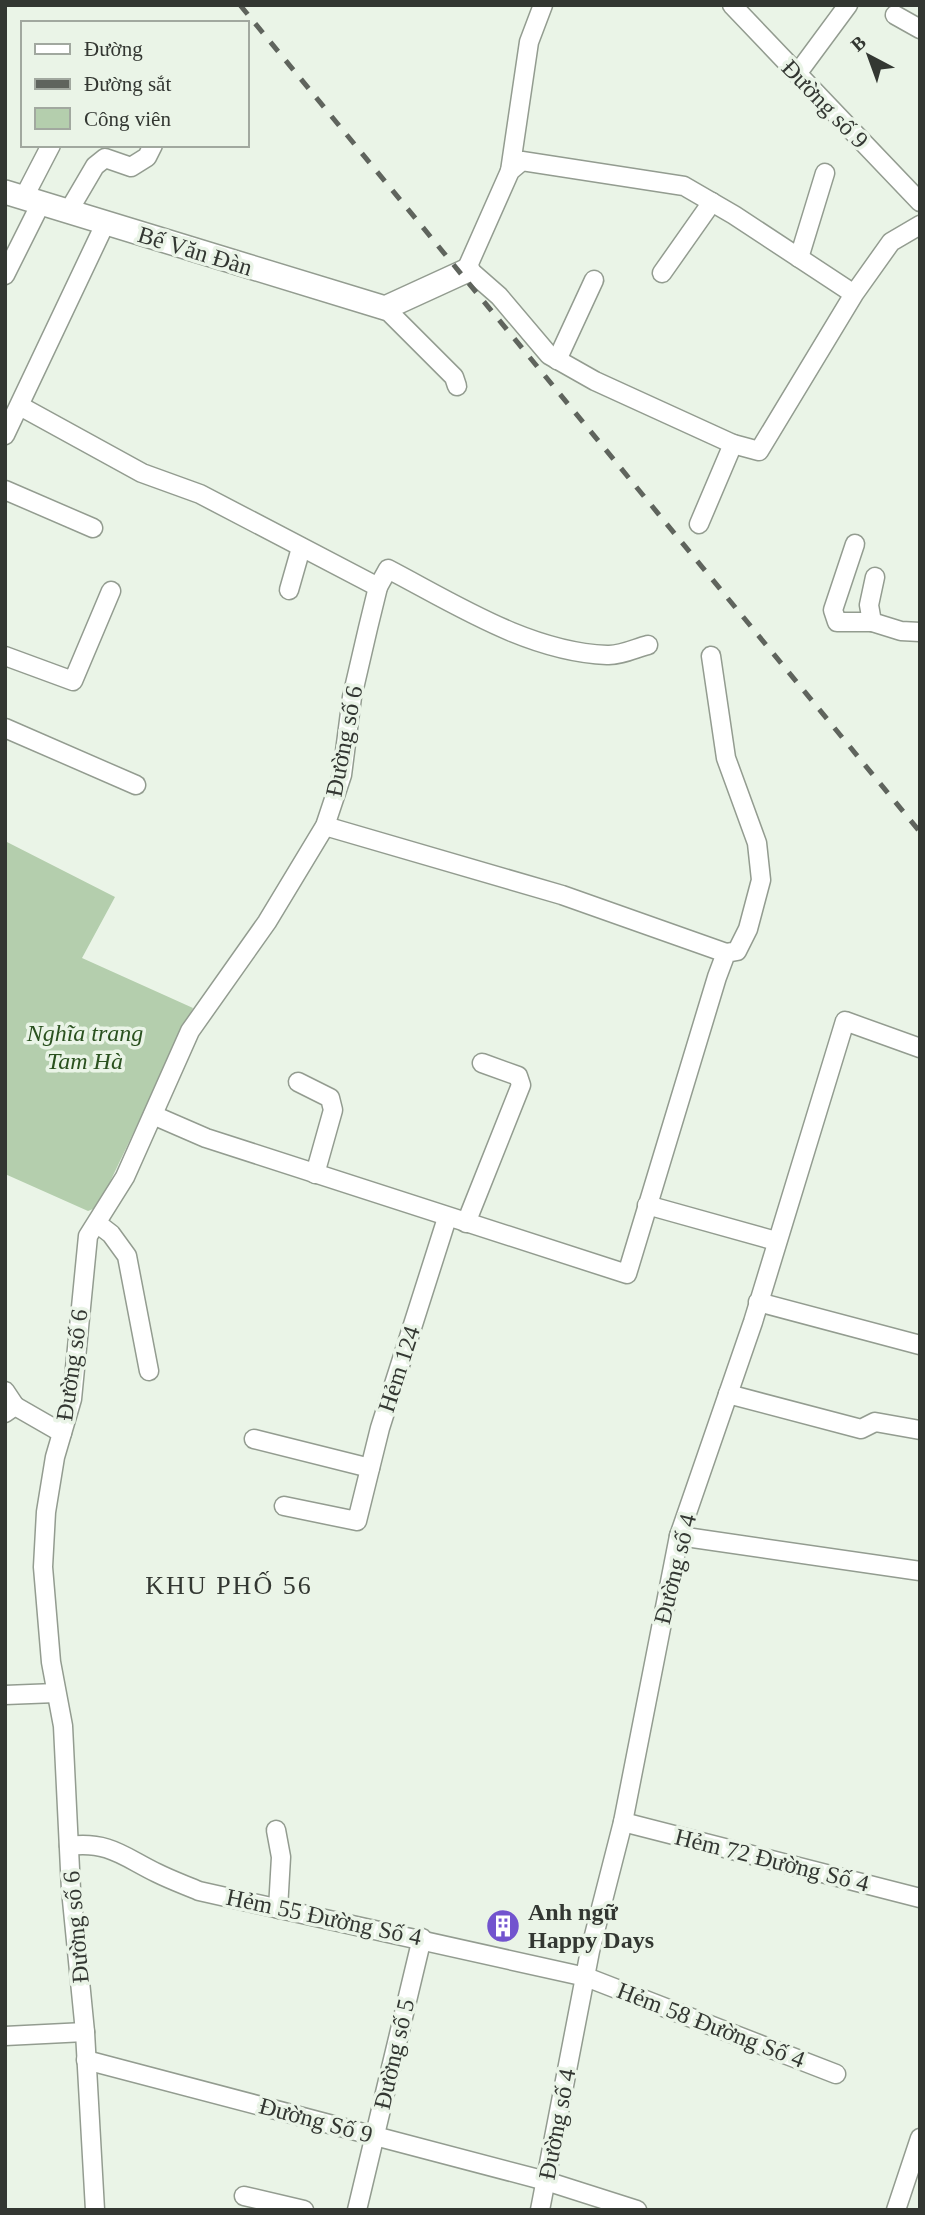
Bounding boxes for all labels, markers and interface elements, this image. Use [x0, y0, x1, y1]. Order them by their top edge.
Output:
legend [21, 21, 248, 147]
north arrow [834, 21, 904, 91]
text: B [846, 31, 870, 56]
text: Đường [84, 37, 143, 61]
street label: Đường số 9 [777, 55, 873, 153]
text: Đường sắt [84, 72, 171, 96]
text: Công viên [84, 107, 171, 131]
street label: Bế Văn Đàn [135, 221, 255, 281]
street label: Đường số 6 [321, 683, 367, 799]
park label: Nghĩa trang Tam Hà [26, 1020, 143, 1074]
street label: Đường số 6 [51, 1308, 93, 1422]
street label: Hẻm 124 [373, 1323, 425, 1415]
street label: Đường số 4 [649, 1511, 701, 1627]
district label: KHU PHỐ 56 [145, 1571, 313, 1600]
street label: Hẻm 72 Đường Số 4 [672, 1823, 872, 1897]
street label: Đường số 6 [58, 1870, 94, 1984]
street label: Hẻm 55 Đường Số 4 [224, 1884, 424, 1950]
place label: Anh ngữ Happy Days [528, 1899, 654, 1953]
building icon: Anh ngữ Happy Days [484, 1907, 522, 1945]
street label: Hẻm 58 Đường Số 4 [613, 1977, 809, 2073]
street label: Đường số 5 [369, 1996, 419, 2112]
street label: Đường số 4 [534, 2066, 580, 2182]
street label: Đường Số 9 [256, 2092, 376, 2148]

